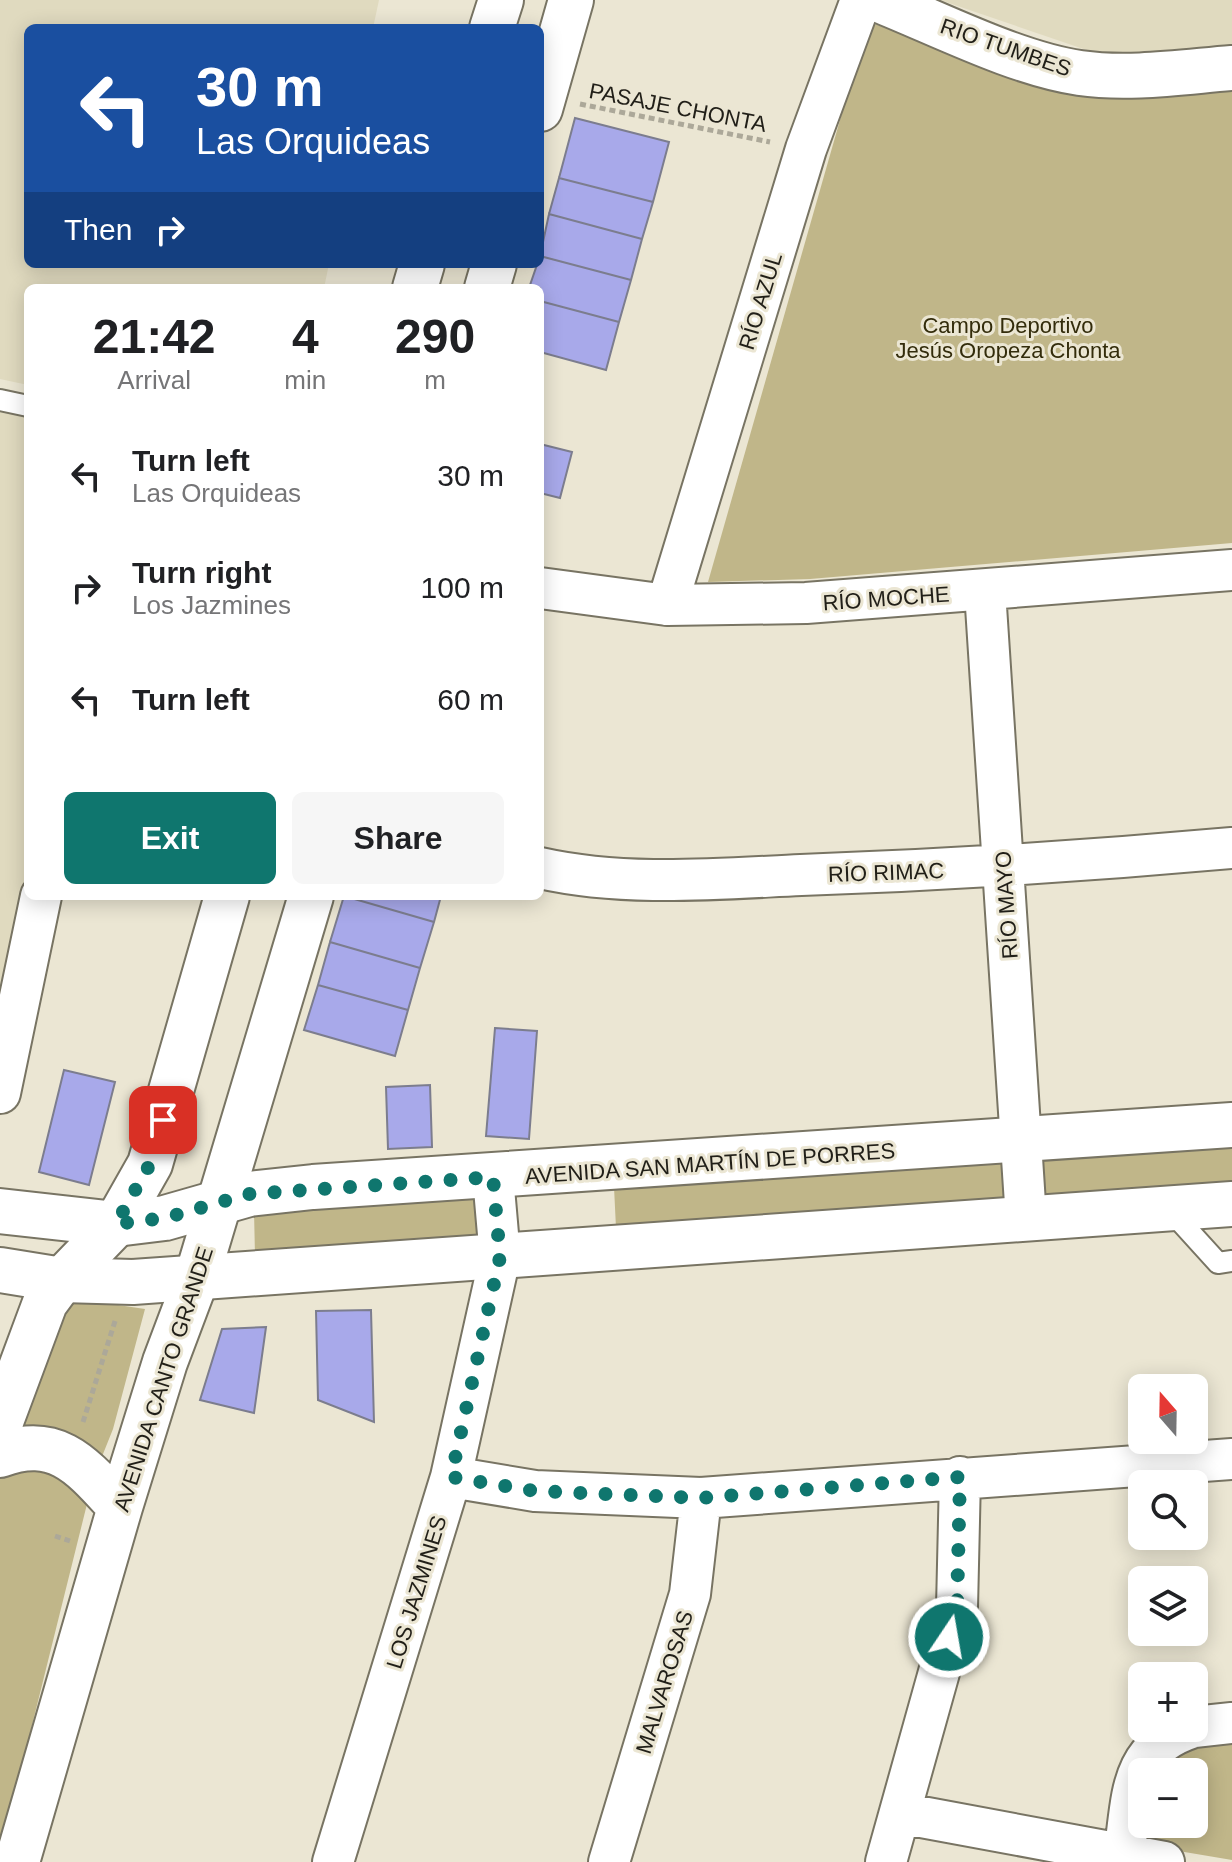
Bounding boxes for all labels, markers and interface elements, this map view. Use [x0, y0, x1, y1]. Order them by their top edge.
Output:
street label: RIO TUMBES [937, 13, 1074, 82]
text: 30 m [196, 55, 324, 118]
icon: left [64, 56, 168, 160]
street label: PASAJE CHONTA [587, 78, 769, 137]
text: Las Orquideas [196, 121, 430, 162]
icon: right [148, 208, 192, 252]
text: Then [64, 213, 132, 246]
street label: RÍO AZUL [734, 250, 787, 353]
text: 21:42 [93, 310, 216, 363]
text: 4 [292, 310, 319, 363]
text: 290 [395, 310, 475, 363]
park label: Campo Deportivo Jesús Oropeza Chonta [895, 313, 1121, 363]
text: Arrival [117, 365, 191, 395]
text: min [284, 365, 326, 395]
text: m [424, 365, 446, 395]
text: Turn left [132, 444, 250, 477]
icon: left [64, 454, 108, 498]
text: 30 m [437, 459, 504, 492]
text: Las Orquideas [132, 478, 301, 508]
text: Turn right [132, 556, 271, 589]
icon: right [64, 566, 108, 610]
text: 100 m [421, 571, 504, 604]
street label: RÍO MOCHE [822, 582, 950, 615]
text: Los Jazmines [132, 590, 291, 620]
icon: left [64, 678, 108, 722]
text: Turn left [132, 683, 250, 716]
text: 60 m [437, 683, 504, 716]
button: Exit [64, 792, 276, 884]
button: Share [292, 792, 504, 884]
street label: RÍO MAYO [990, 850, 1023, 960]
street label: RÍO RIMAC [828, 858, 945, 887]
pin [129, 1086, 197, 1154]
icon: arrive [141, 1098, 185, 1142]
street label: AVENIDA SAN MARTÍN DE PORRES [524, 1138, 896, 1189]
street label: AVENIDA CANTO GRANDE [109, 1244, 218, 1515]
north arrow [1128, 1374, 1208, 1454]
map controls [1128, 1374, 1208, 1838]
button: search [1128, 1470, 1208, 1550]
street label: LOS JAZMINES [381, 1513, 452, 1672]
button: layers [1128, 1566, 1208, 1646]
position arrow [907, 1595, 991, 1679]
street label: MALVAROSAS [631, 1608, 698, 1757]
button: + [1128, 1662, 1208, 1742]
button: − [1128, 1758, 1208, 1838]

